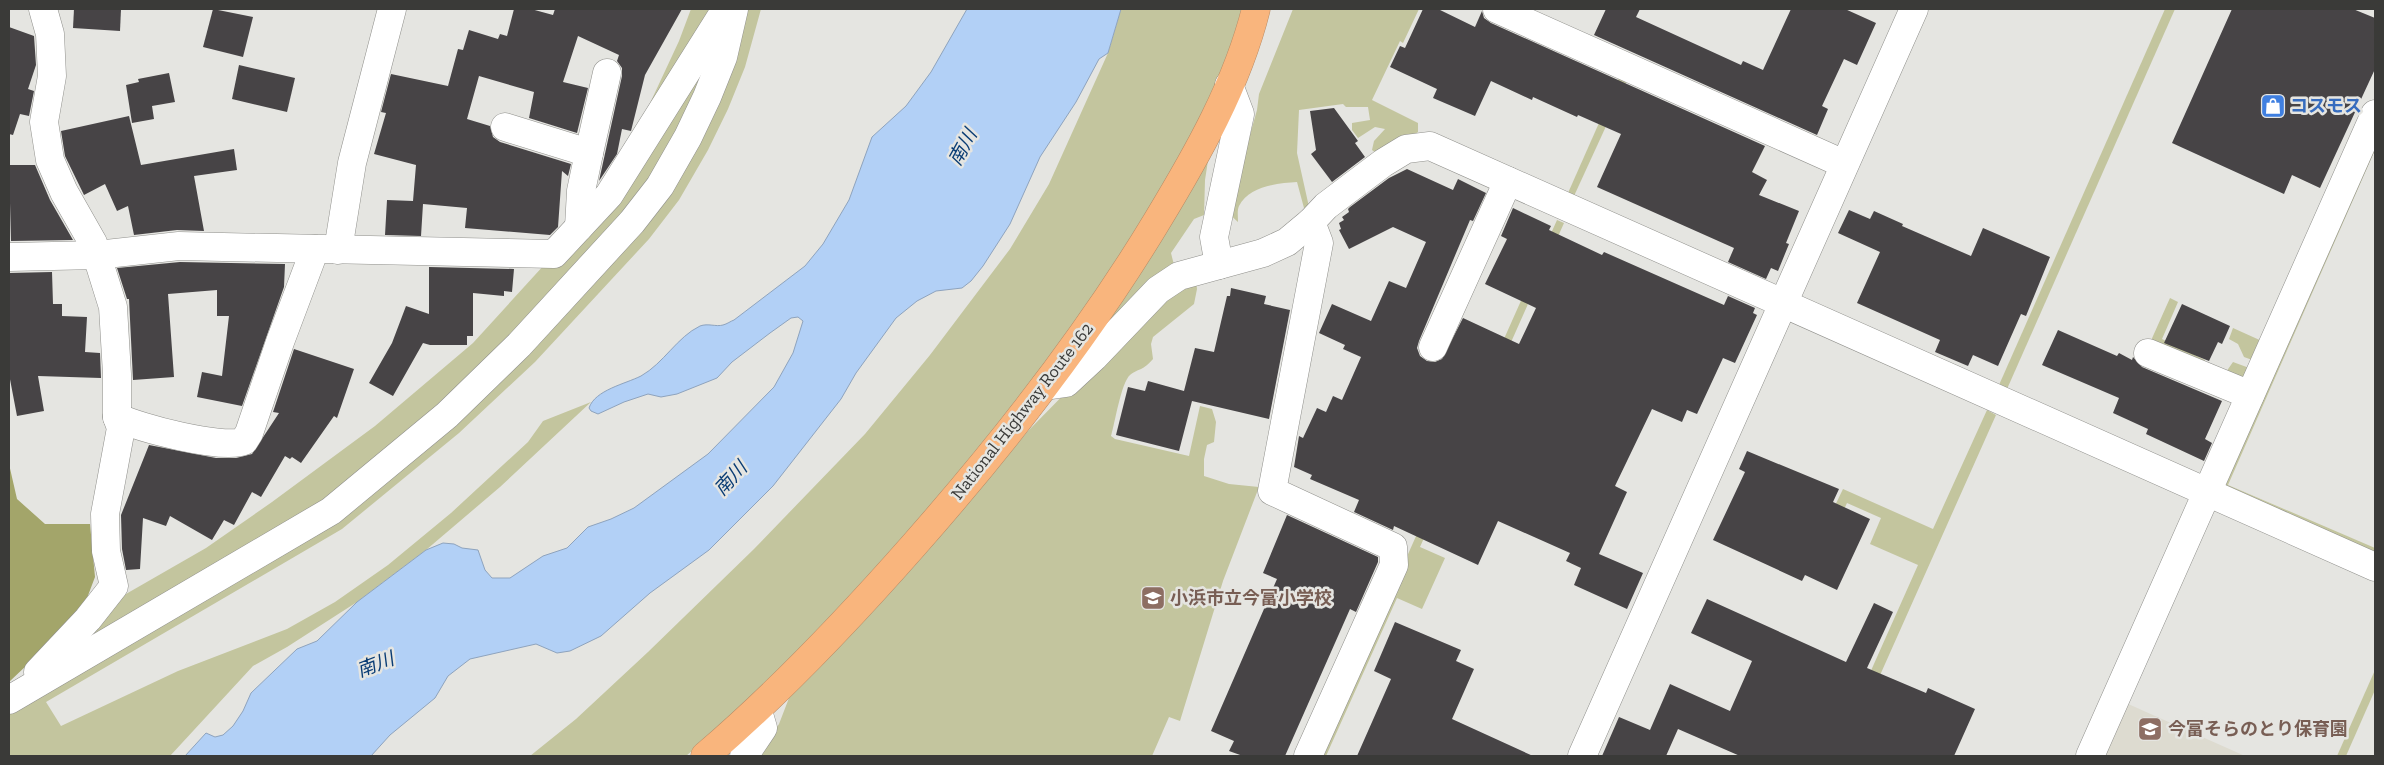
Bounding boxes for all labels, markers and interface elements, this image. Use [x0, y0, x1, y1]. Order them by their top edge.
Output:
shop icon: コスモス [2260, 93, 2286, 119]
place label: コスモス [2290, 95, 2362, 117]
water label: 南川 [943, 123, 983, 169]
street label: National Highway Route 162 [946, 318, 1098, 504]
water label: 南川 [709, 455, 753, 500]
school or university icon: 小浜市立今富小学校 [1140, 585, 1166, 611]
place label: 小浜市立今富小学校 [1170, 587, 1332, 609]
water label: 南川 [353, 646, 399, 682]
school or university icon: 今富そらのとり保育園 [2137, 716, 2163, 742]
place label: 今富そらのとり保育園 [2168, 718, 2348, 740]

